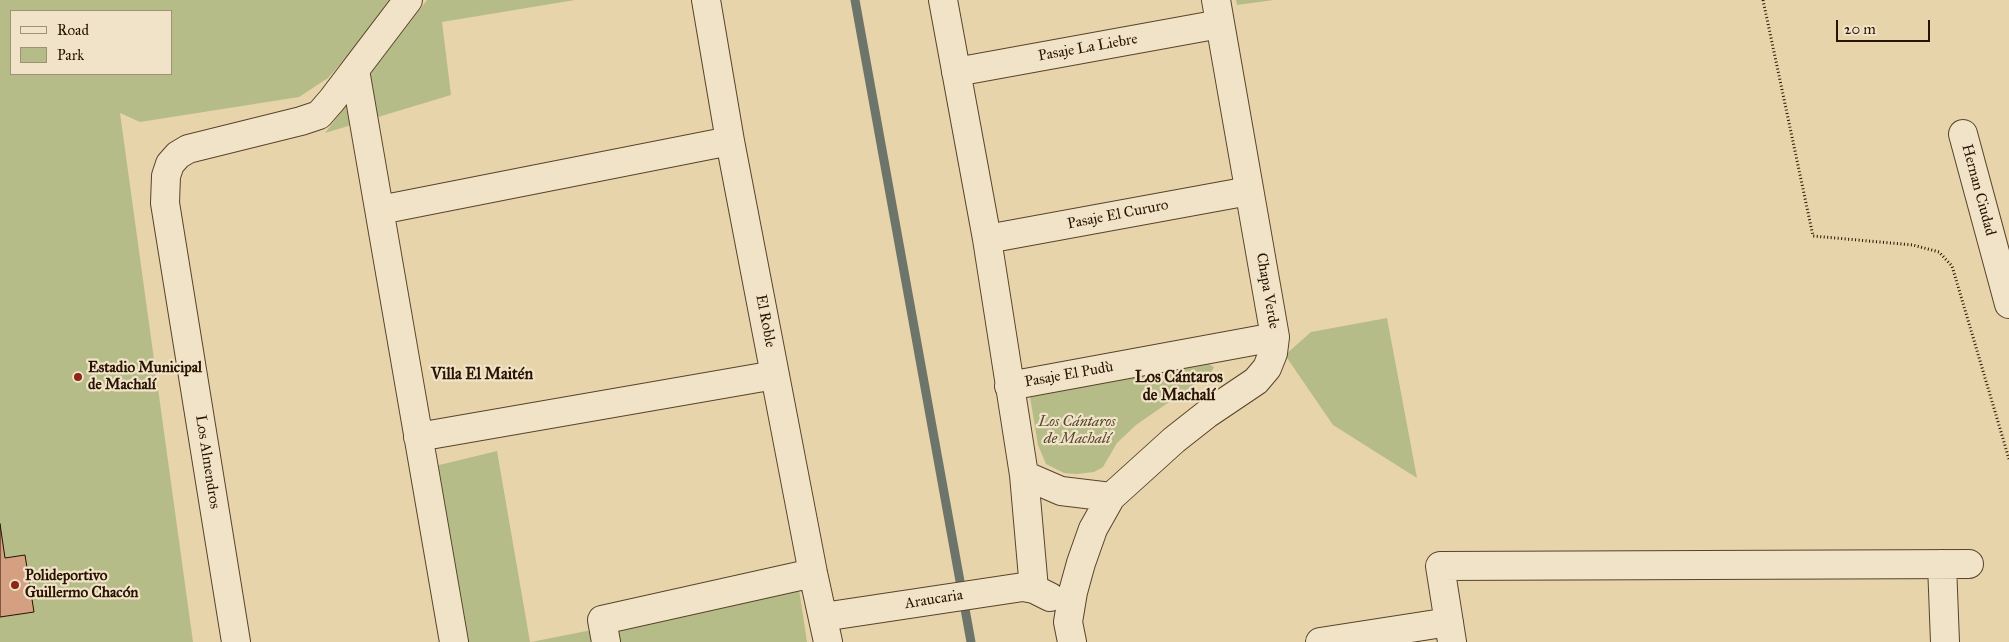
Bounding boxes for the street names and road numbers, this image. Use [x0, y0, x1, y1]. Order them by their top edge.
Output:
street label: Pasaje La Liebre [1037, 30, 1139, 66]
street label: Hernan Ciudad [1957, 142, 1999, 238]
street label: Pasaje El Cururo [1066, 196, 1170, 234]
street label: Chapa Verde [1251, 252, 1283, 330]
street label: El Roble [751, 293, 779, 349]
street label: Pasaje El Pudù [1023, 358, 1115, 392]
street label: Los Almendros [191, 414, 223, 510]
street label: Araucaria [904, 587, 964, 613]

